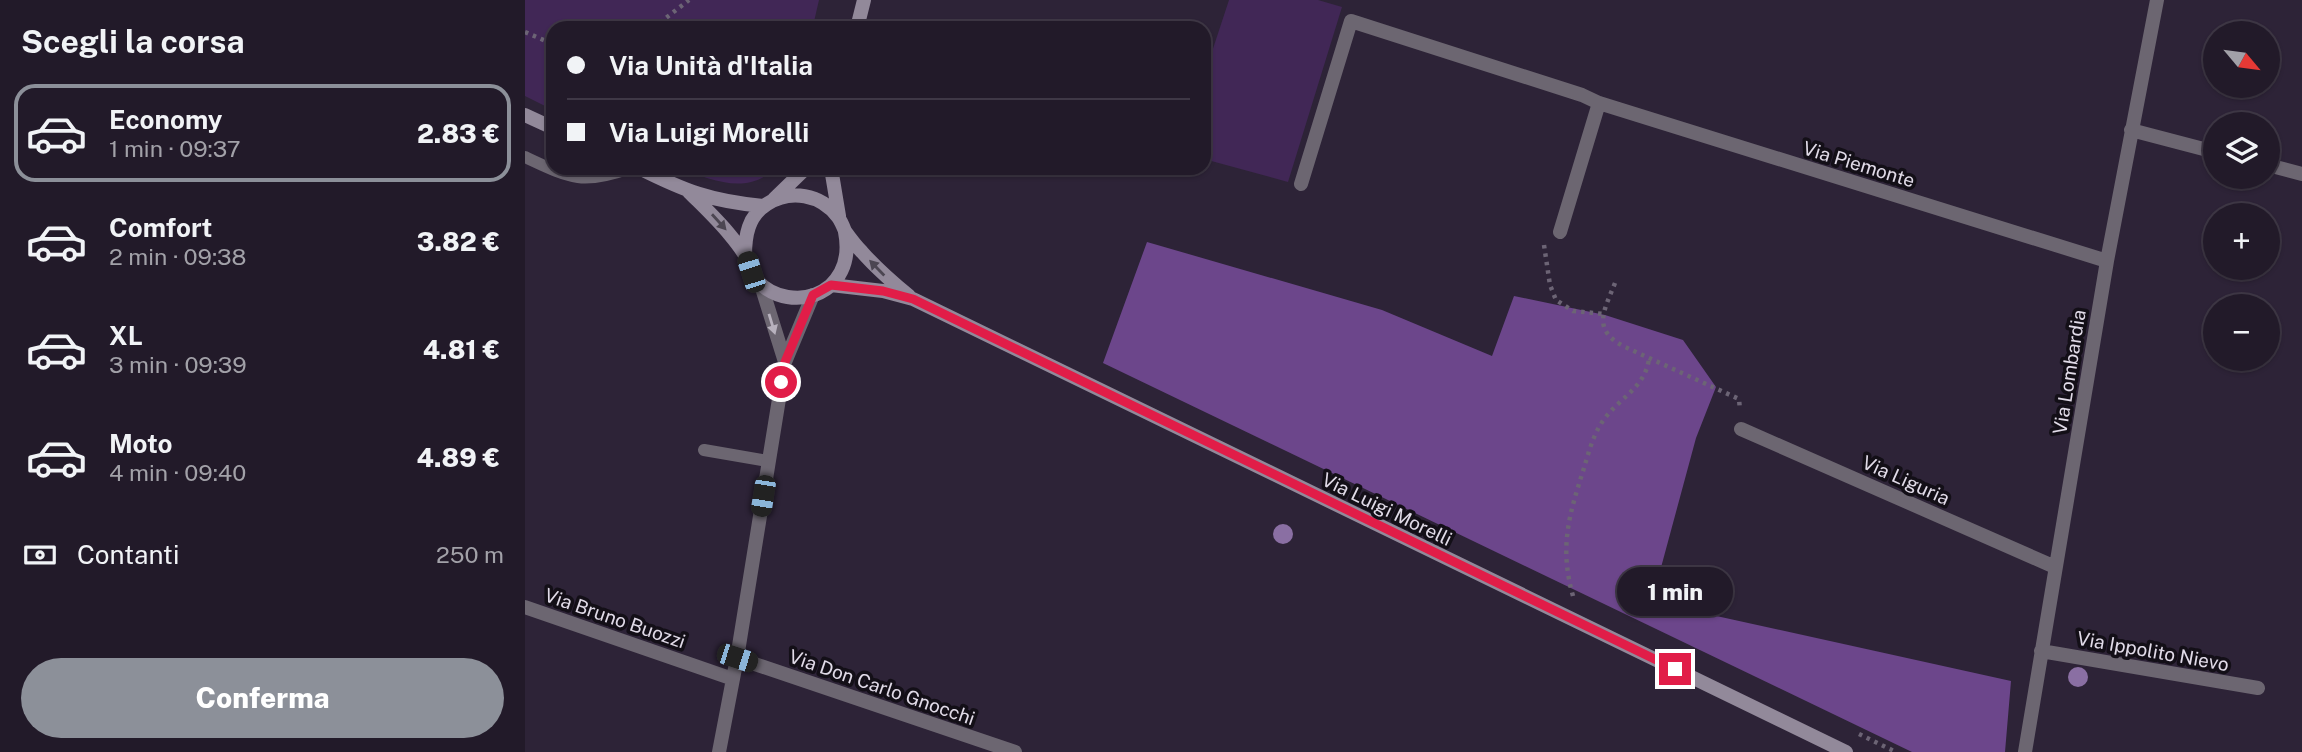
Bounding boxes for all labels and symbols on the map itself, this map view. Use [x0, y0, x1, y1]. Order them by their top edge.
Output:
north arrow [2203, 21, 2280, 98]
street label: Via Piemonte [1800, 137, 1918, 191]
one-way arrow [711, 214, 726, 231]
car [735, 249, 768, 295]
one-way arrow [868, 259, 885, 276]
street label: Via Lombardia [2048, 308, 2090, 436]
one-way arrow [768, 313, 778, 334]
route start [765, 366, 797, 398]
street label: Via Liguria [1859, 451, 1953, 509]
street label: Via Luigi Morelli [1318, 468, 1456, 550]
car [750, 474, 777, 518]
callout: 1 min [1617, 568, 1733, 616]
street label: Via Bruno Buozzi [542, 584, 688, 652]
street label: Via Ippolito Nievo [2075, 627, 2231, 675]
car [714, 642, 761, 674]
street label: Via Don Carlo Gnocchi [786, 645, 978, 729]
route end [1659, 653, 1691, 685]

